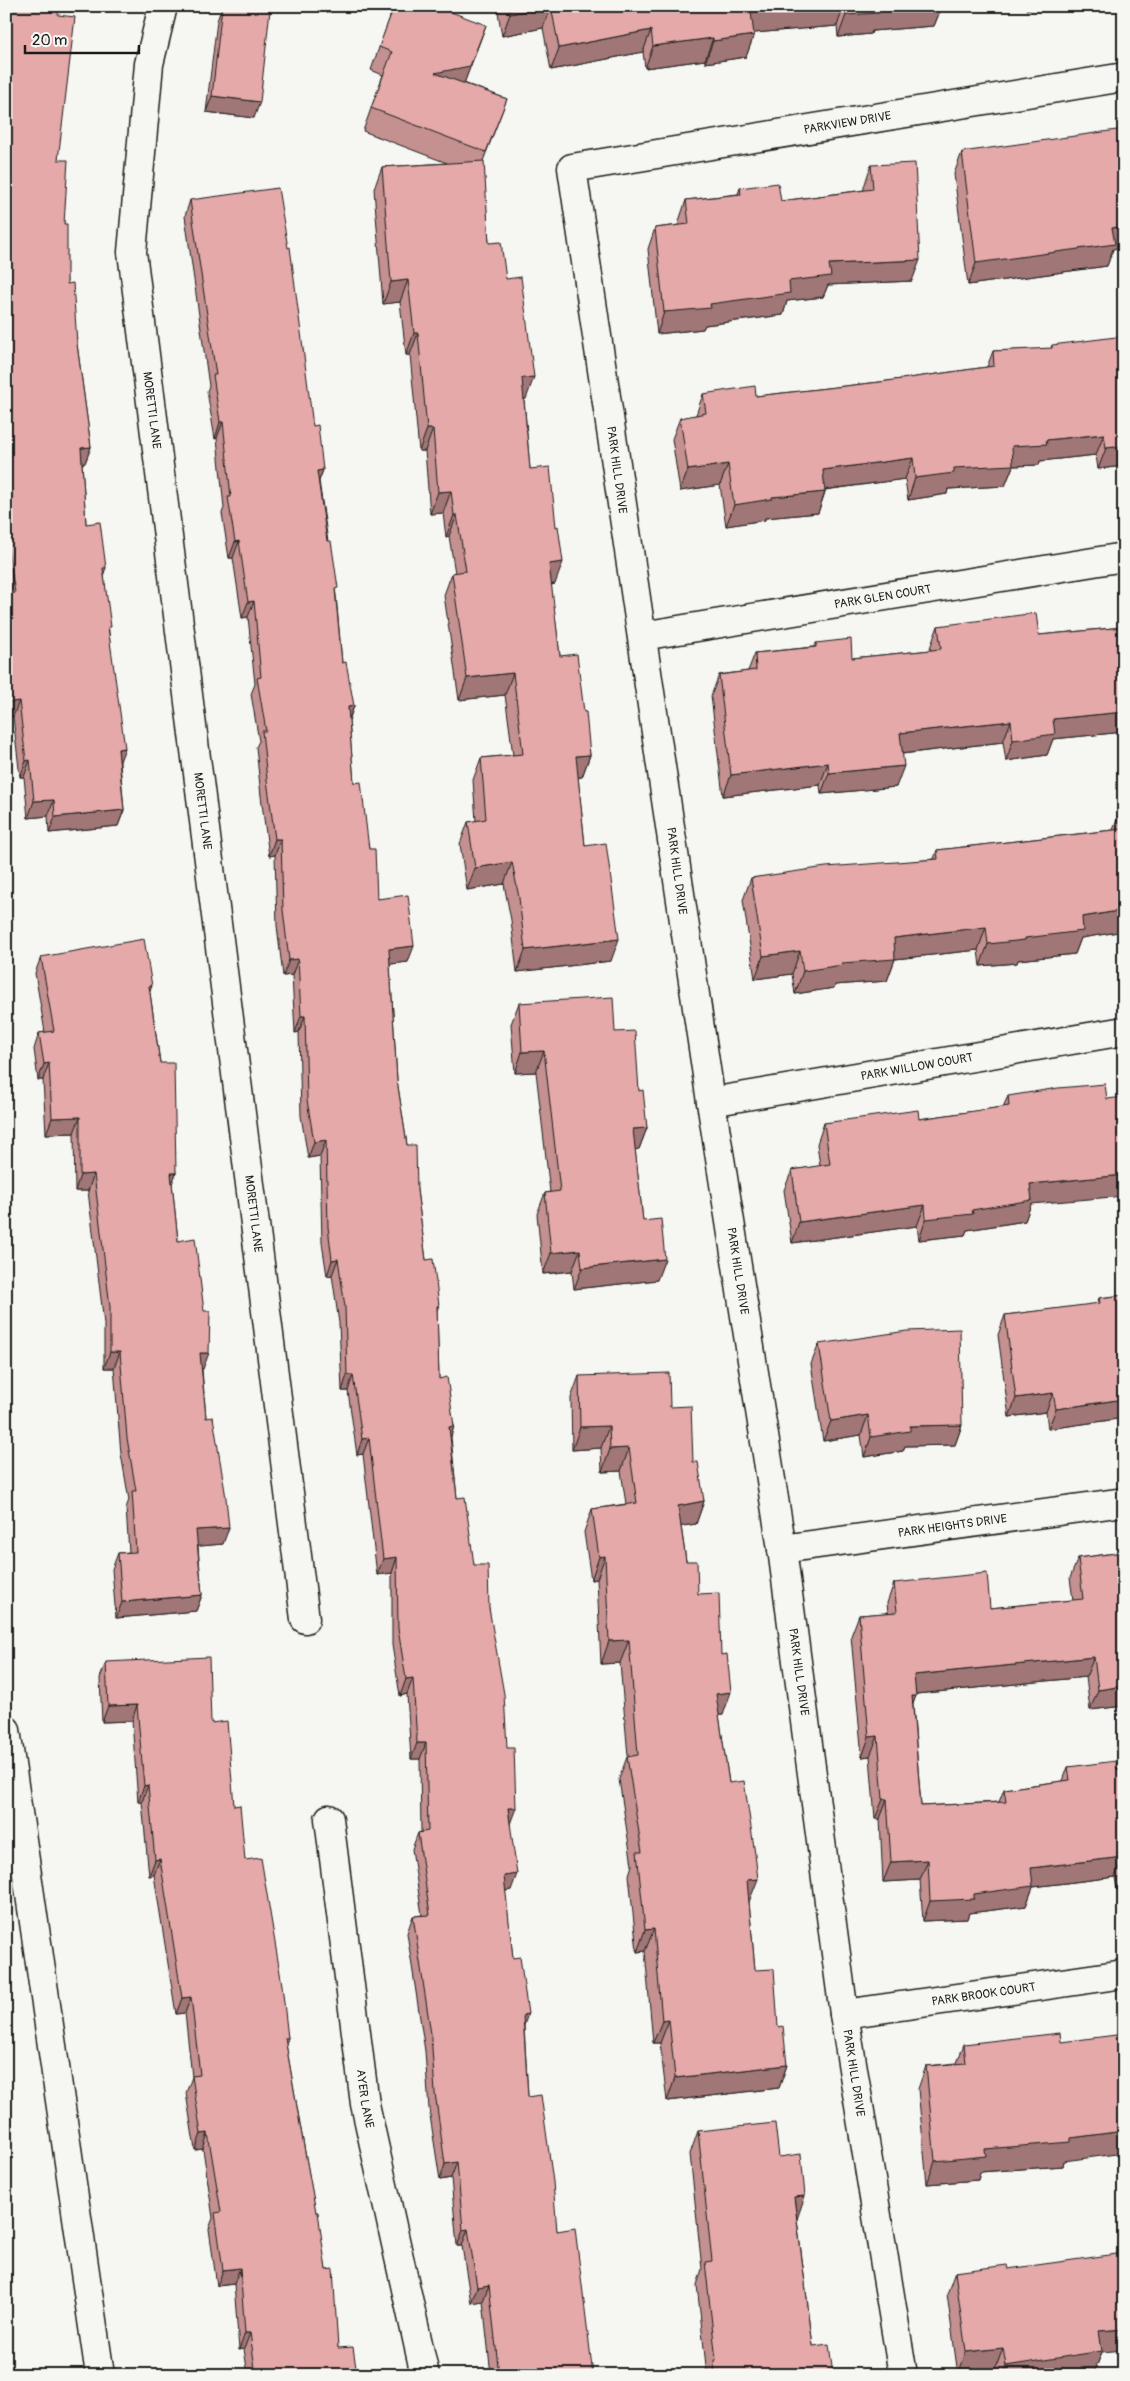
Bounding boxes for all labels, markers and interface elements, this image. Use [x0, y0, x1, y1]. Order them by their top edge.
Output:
scale bar [25, 22, 139, 54]
text: 20 m [32, 31, 67, 50]
street label: PARKVIEW DRIVE [803, 108, 892, 138]
street label: MORETTI LANE [139, 371, 164, 450]
street label: PARK HILL DRIVE [603, 425, 630, 515]
street label: PARK GLEN COURT [833, 582, 933, 612]
street label: MORETTI LANE [190, 772, 215, 851]
street label: PARK HILL DRIVE [663, 826, 690, 916]
street label: PARK WILLOW COURT [860, 1050, 975, 1084]
street label: MORETTI LANE [241, 1174, 266, 1253]
street label: PARK HILL DRIVE [723, 1226, 752, 1316]
street label: PARK HEIGHTS DRIVE [897, 1511, 1008, 1541]
street label: PARK HILL DRIVE [785, 1627, 812, 1717]
street label: PARK BROOK COURT [931, 1980, 1037, 2009]
street label: PARK HILL DRIVE [839, 2028, 868, 2118]
street label: AYER LANE [353, 2068, 377, 2130]

